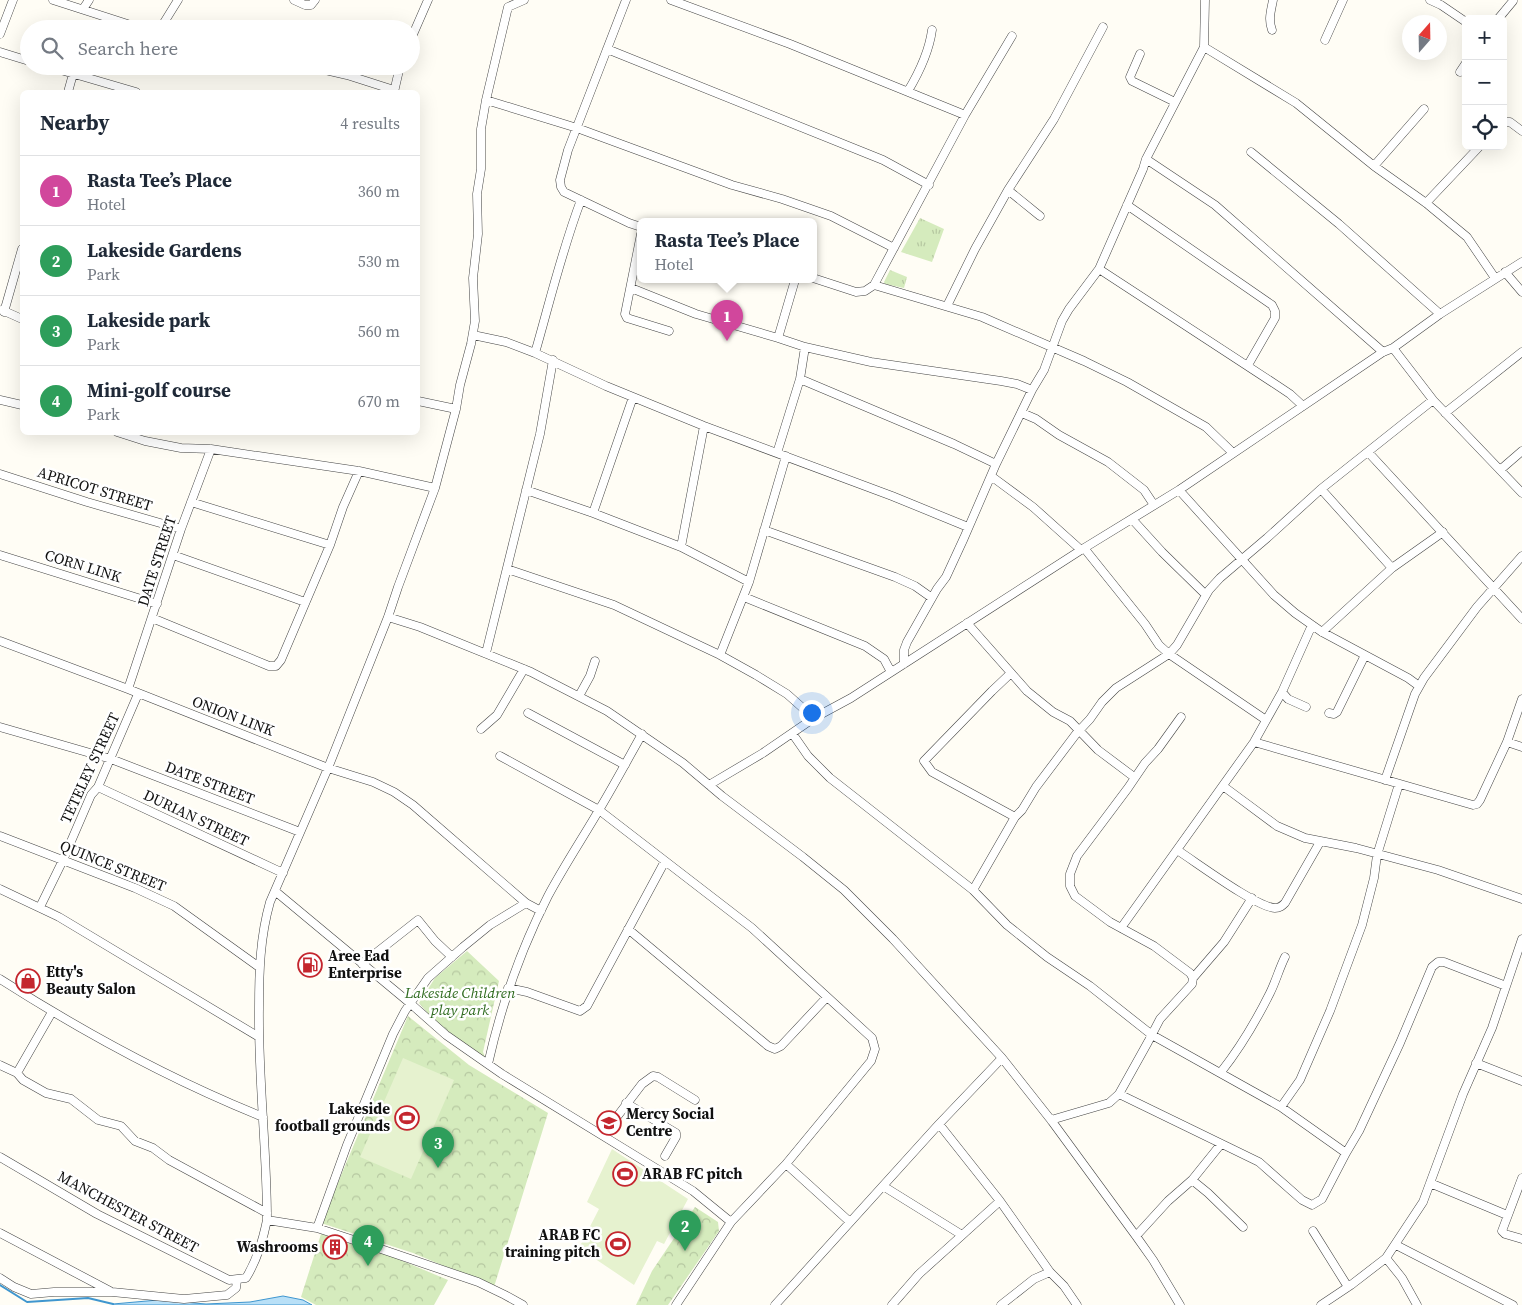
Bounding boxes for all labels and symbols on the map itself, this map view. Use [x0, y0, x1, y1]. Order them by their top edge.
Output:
north arrow [1402, 15, 1447, 60]
pin: 1 [711, 300, 743, 341]
street label: APRICOT STREET [35, 461, 155, 516]
street label: DATE STREET [132, 513, 181, 609]
street label: CORN LINK [42, 544, 124, 587]
street label: ONION LINK [189, 690, 277, 741]
your location [799, 700, 825, 726]
street label: TETELEY STREET [55, 709, 124, 826]
street label: DATE STREET [163, 756, 258, 809]
street label: DURIAN STREET [140, 784, 252, 851]
street label: QUINCE STREET [57, 835, 169, 896]
place label: Aree Ead Enterprise [328, 945, 402, 983]
fuel station icon: Aree Ead Enterprise [297, 952, 323, 978]
place label: Etty's Beauty Salon [46, 961, 136, 999]
shop icon: Etty's Beauty Salon [15, 968, 41, 994]
park label: Lakeside Children play park [404, 982, 516, 1020]
place label: Lakeside football grounds [275, 1098, 390, 1136]
place label: Mercy Social Centre [626, 1103, 714, 1141]
sports icon: Lakeside football grounds [394, 1105, 420, 1131]
school or university icon: Mercy Social Centre [596, 1110, 622, 1136]
pin: 3 [422, 1127, 454, 1168]
sports icon: ARAB FC pitch [612, 1161, 638, 1187]
place label: ARAB FC pitch [642, 1163, 742, 1184]
street label: MANCHESTER STREET [54, 1165, 202, 1258]
pin: 2 [669, 1210, 701, 1251]
place label: ARAB FC training pitch [505, 1224, 600, 1262]
pin: 4 [352, 1225, 384, 1266]
sports icon: ARAB FC training pitch [605, 1231, 631, 1257]
building icon: Washrooms [322, 1234, 348, 1260]
place label: Washrooms [237, 1236, 318, 1257]

